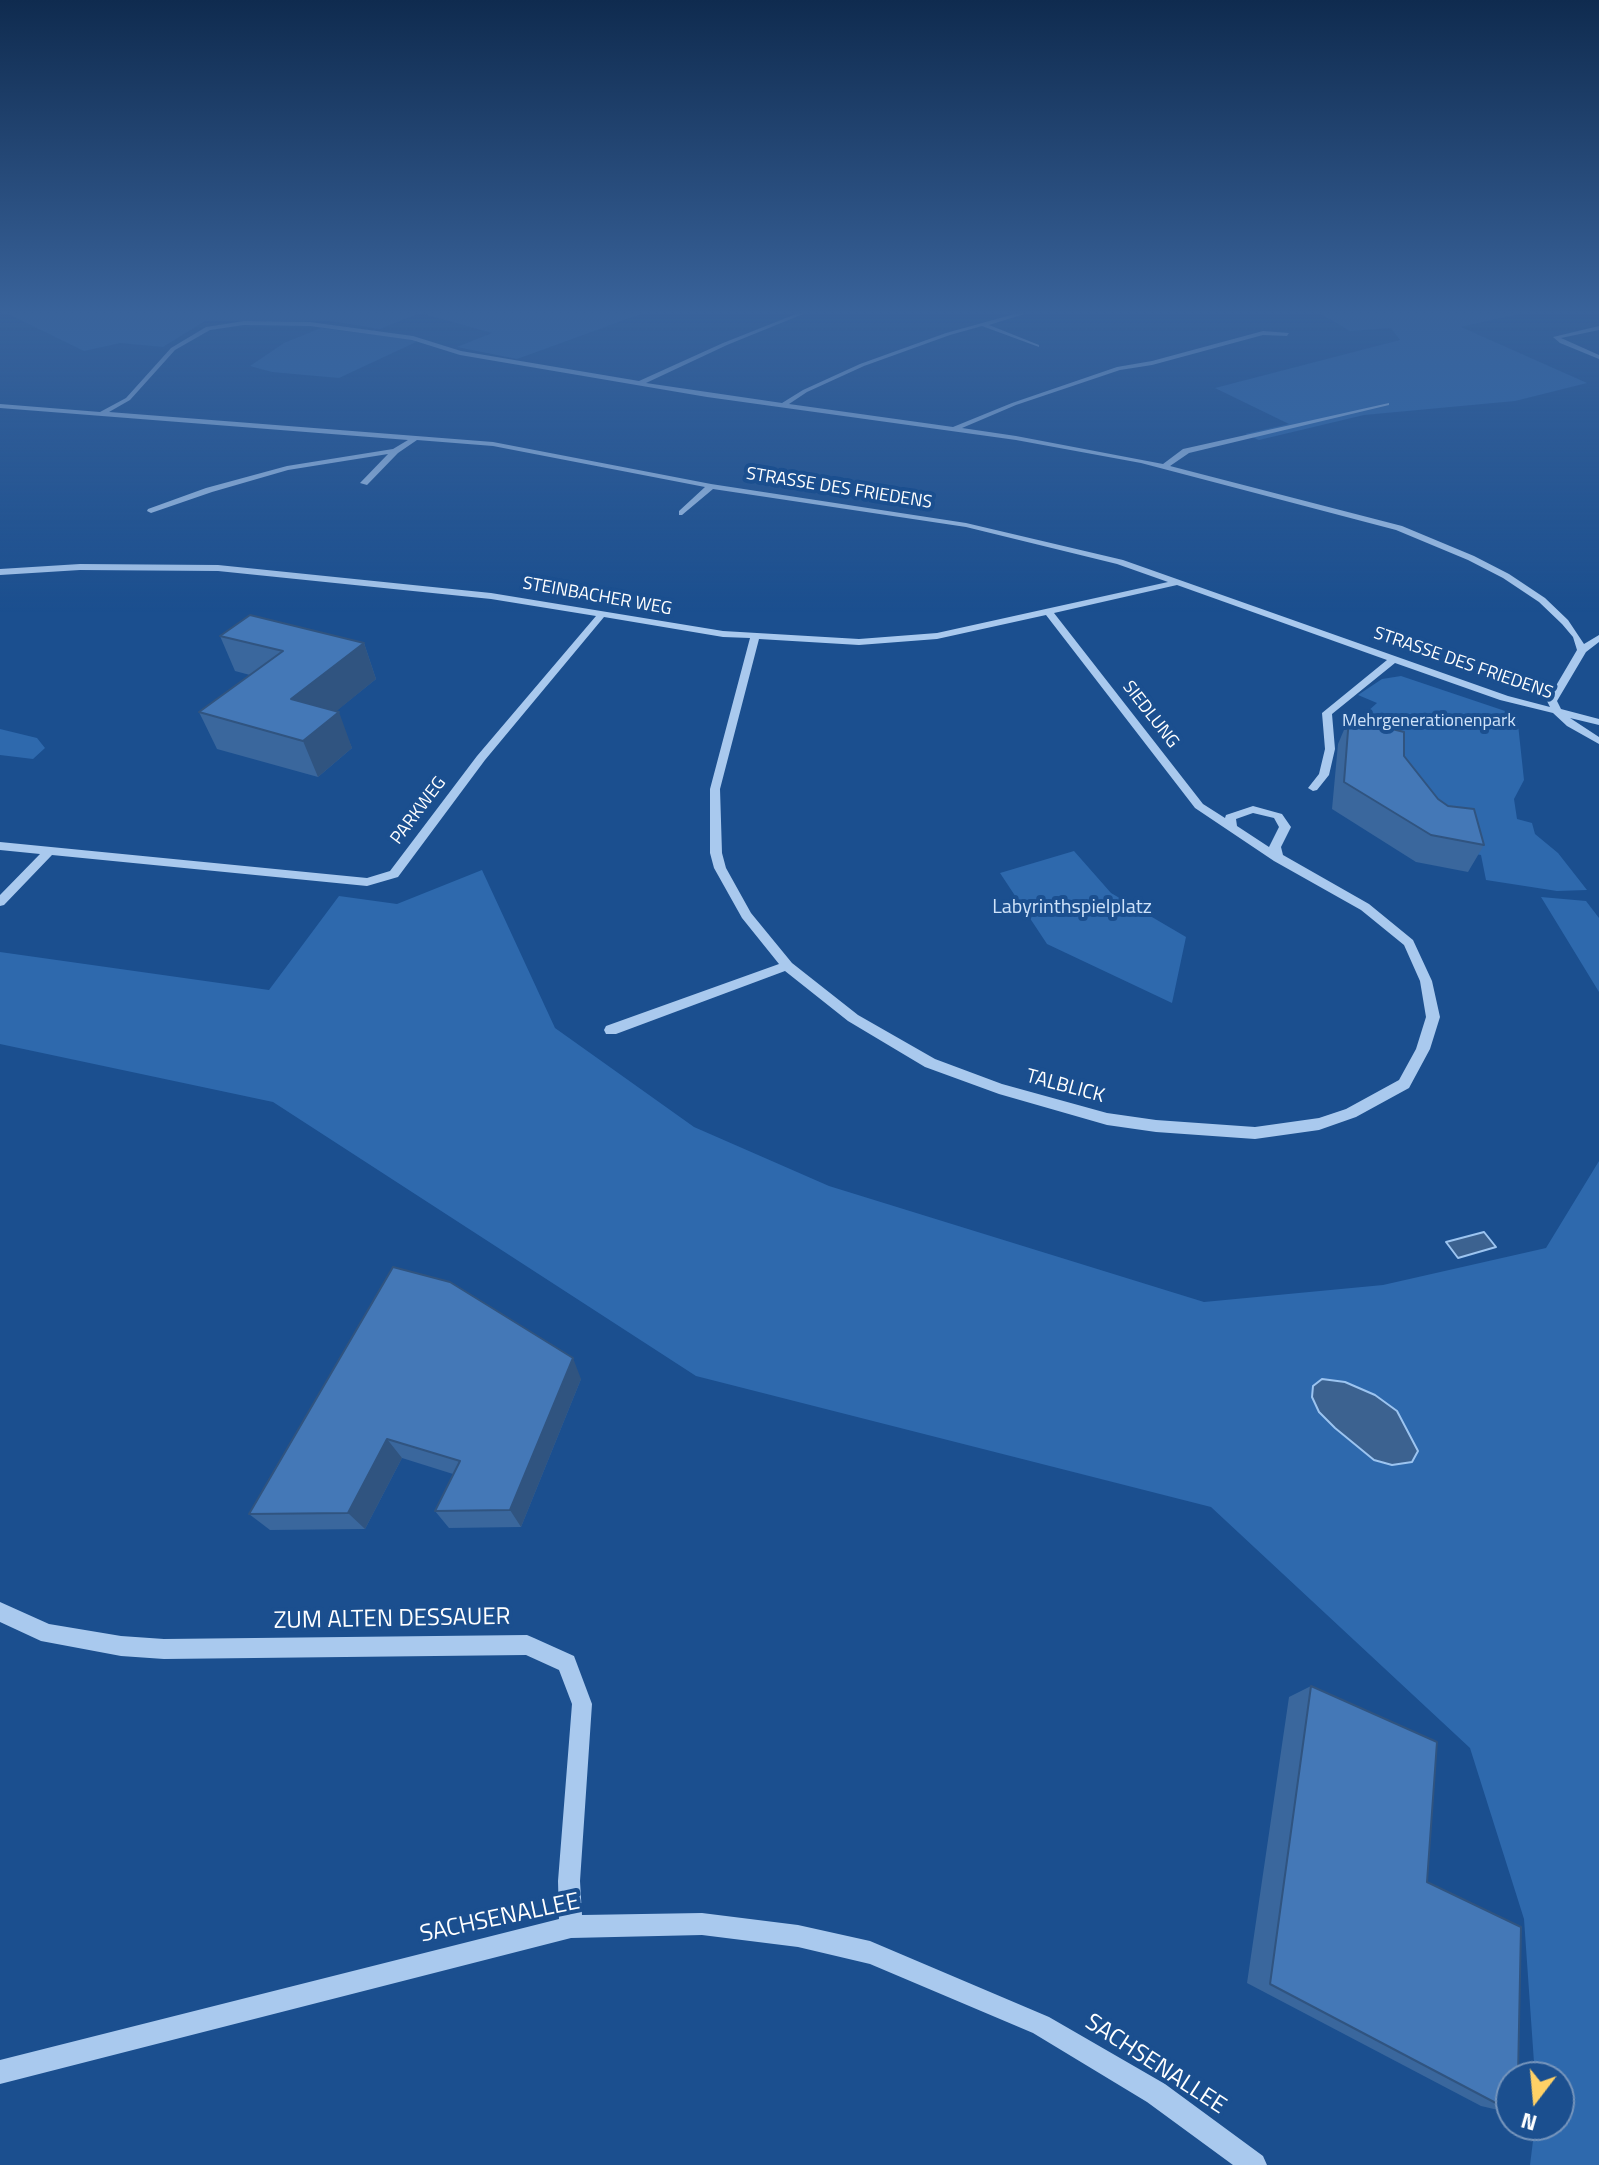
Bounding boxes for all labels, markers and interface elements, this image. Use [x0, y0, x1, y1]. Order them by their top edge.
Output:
street label: STRASSE DES FRIEDENS [745, 464, 933, 514]
street label: STEINBACHER WEG [521, 573, 673, 621]
street label: STRASSE DES FRIEDENS [1371, 623, 1555, 705]
street label: SIEDLUNG [1117, 677, 1183, 753]
park label: Mehrgenerationenpark [1342, 711, 1516, 733]
street label: PARKWEG [387, 773, 451, 849]
park label: Labyrinthspielplatz [992, 896, 1152, 920]
street label: TALBLICK [1023, 1065, 1107, 1109]
street label: ZUM ALTEN DESSAUER [273, 1604, 511, 1636]
street label: SACHSENALLEE [418, 1888, 582, 1950]
street label: SACHSENALLEE [1079, 2009, 1231, 2121]
north arrow [1495, 2061, 1575, 2141]
text: N [1517, 2104, 1541, 2141]

